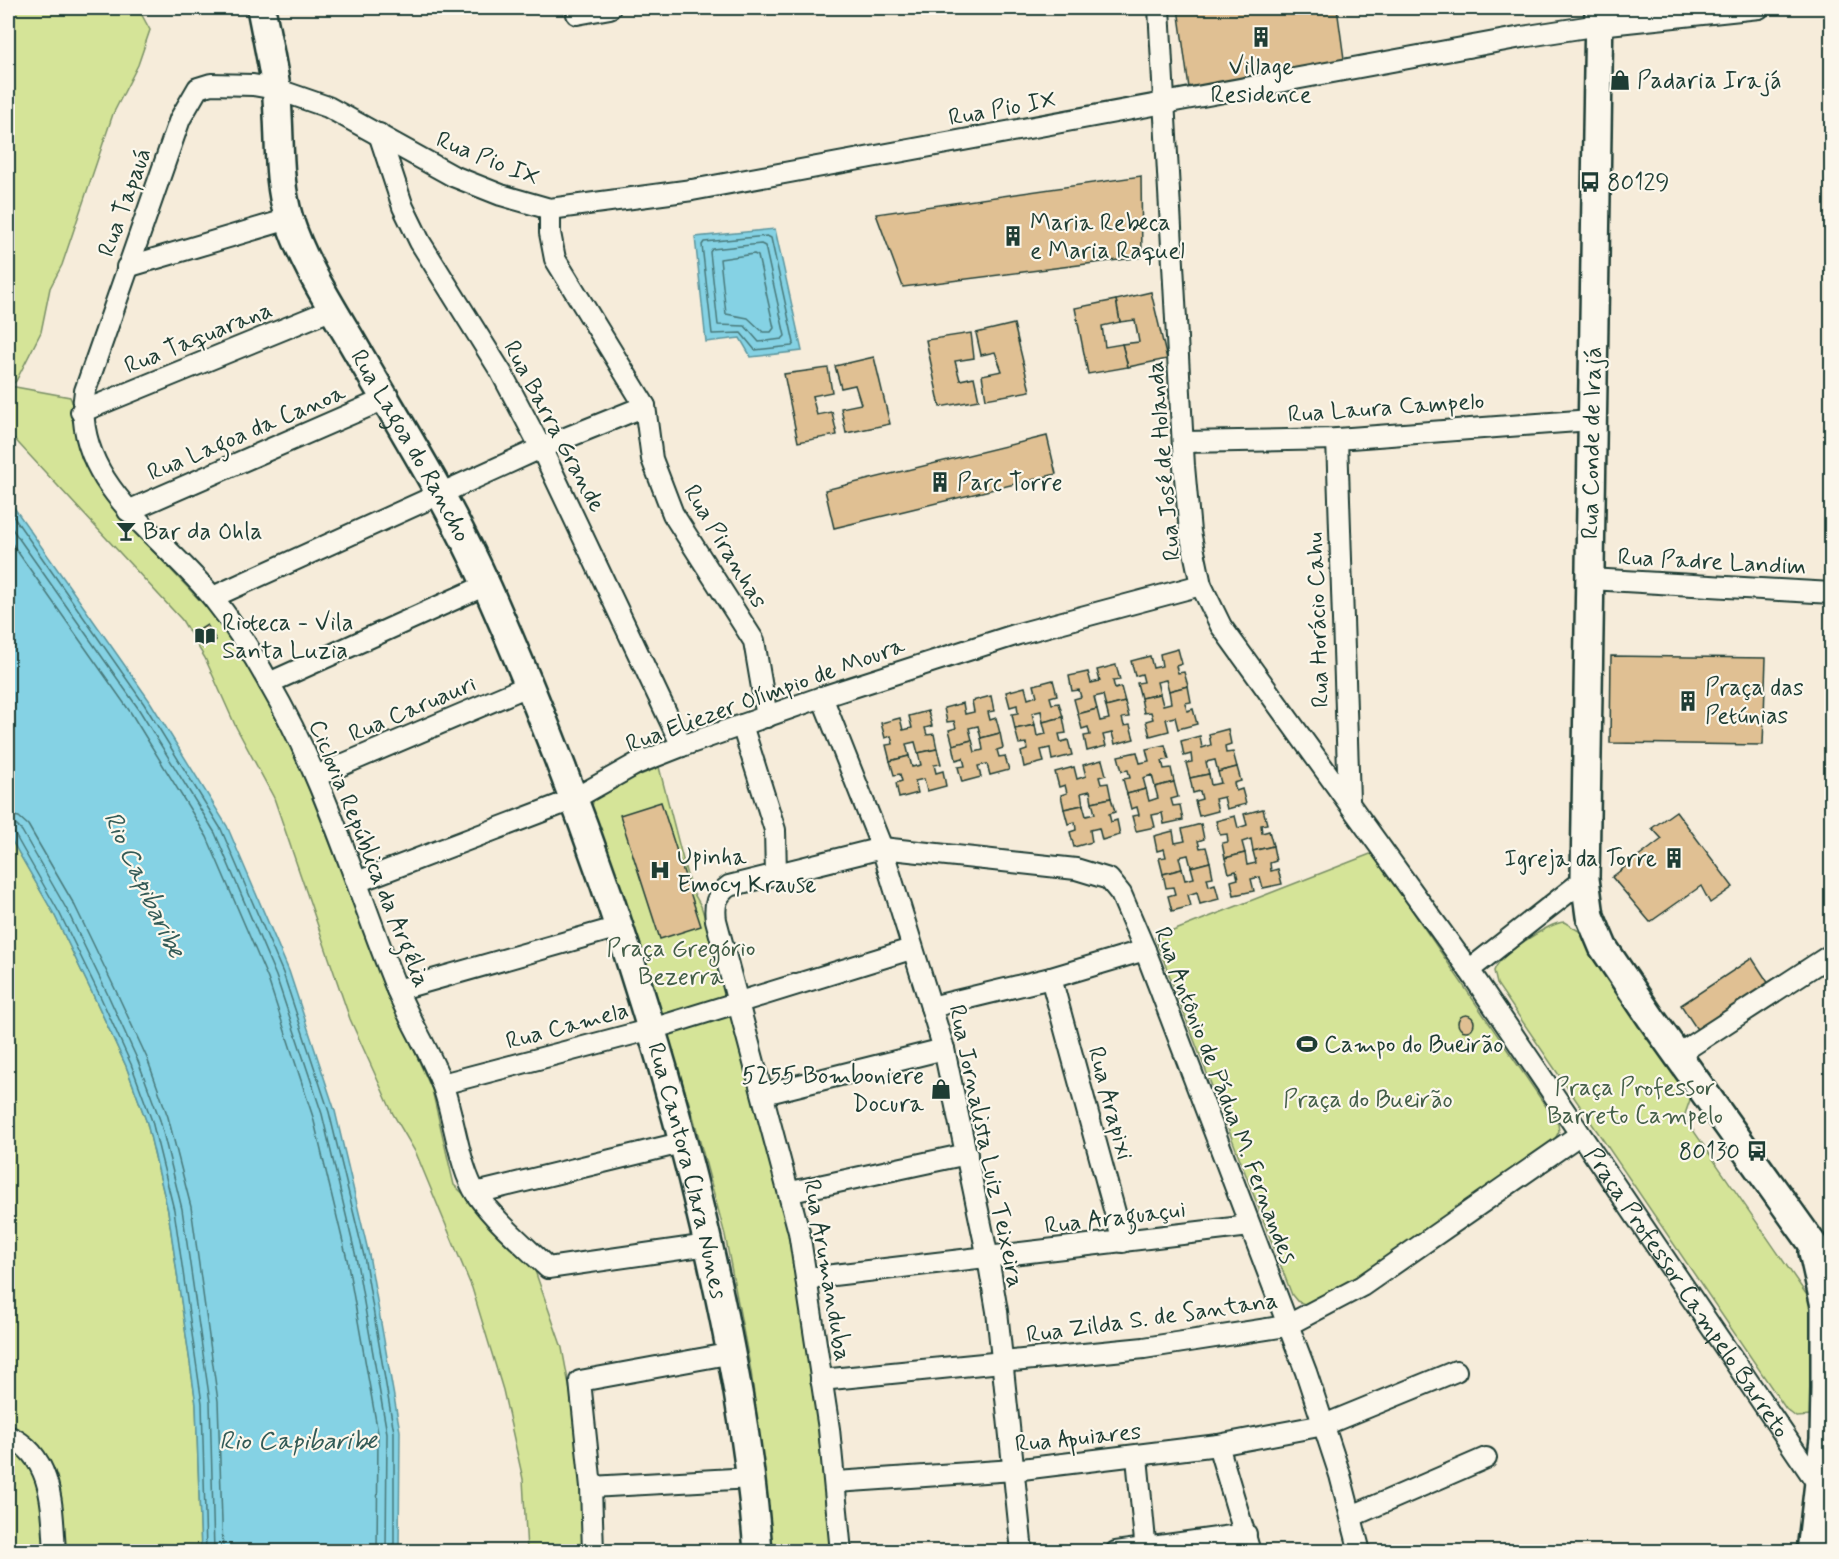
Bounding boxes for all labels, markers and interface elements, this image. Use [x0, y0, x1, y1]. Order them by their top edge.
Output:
building icon: Village Residence [1249, 25, 1273, 49]
place label: Village Residence [1211, 52, 1312, 111]
place label: Padaria Irajá [1637, 66, 1782, 97]
shop icon: Padaria Irajá [1608, 68, 1632, 92]
street label: Rua Pio IX [946, 85, 1058, 134]
street label: Rua Pio IX [431, 125, 544, 194]
street label: Rua Tapauá [91, 144, 159, 261]
place label: 80129 [1607, 168, 1670, 199]
bus stop icon: 80129 [1578, 170, 1602, 194]
place label: Maria Rebeca e Maria Raquel [1030, 208, 1185, 267]
building icon: Maria Rebeca e Maria Raquel [1001, 224, 1025, 248]
street label: Rua Taquarana [120, 295, 277, 382]
street label: Rua Barra Grande [495, 335, 612, 518]
street label: Rua Lagoa do Rancho [343, 344, 477, 548]
street label: Rua Conde de Irajá [1575, 347, 1610, 540]
street label: Rua José de Holanda [1140, 359, 1189, 562]
street label: Rua Lagoa da Canoa [143, 377, 352, 492]
street label: Rua Laura Campelo [1287, 386, 1485, 431]
place label: Parc Torre [957, 468, 1063, 499]
building icon: Parc Torre [928, 470, 952, 494]
street label: Rua Piranhas [676, 479, 774, 615]
place label: Bar da Ohla [143, 517, 262, 548]
bar icon: Bar da Ohla [114, 519, 138, 543]
street label: Rua Horácio Cahu [1300, 532, 1337, 708]
street label: Rua Padre Landim [1617, 542, 1807, 583]
place label: Rioteca - Vila Santa Luzia [222, 608, 353, 667]
library icon: Rioteca - Vila Santa Luzia [193, 624, 217, 648]
street label: Rua Eliezer Olímpio de Moura [622, 630, 910, 760]
street label: Rua Caruauri [344, 669, 481, 750]
place label: Praça das Petúnias [1705, 673, 1804, 732]
building icon: Praça das Petúnias [1676, 689, 1700, 713]
street label: Ciclovia República da Argélia [298, 715, 437, 993]
water label: Rio Capibaribe [94, 806, 193, 965]
place label: Upinha Emocy Krause [677, 842, 817, 901]
place label: Igreja da Torre [1504, 844, 1657, 875]
building icon: Igreja da Torre [1662, 846, 1686, 870]
hospital icon: Upinha Emocy Krause [648, 858, 672, 882]
street label: Rua Antônio de Pádua M. Fernandes [1146, 923, 1303, 1268]
park label: Praça Gregório Bezerra [606, 934, 756, 993]
street label: Rua Camela [503, 995, 632, 1058]
street label: Rua Jornalista Luiz Teixeira [940, 1002, 1031, 1291]
place label: Campo do Bueirão [1324, 1030, 1504, 1061]
sports icon: Campo do Bueirão [1295, 1032, 1319, 1056]
street label: Rua Cantora Clara Nunes [639, 1039, 734, 1302]
street label: Rua Arapixi [1080, 1043, 1140, 1163]
place label: 5255 Bomboniere Docura [742, 1061, 925, 1120]
park label: Praça Professor Barreto Campelo [1547, 1073, 1723, 1132]
shop icon: 5255 Bomboniere Docura [929, 1077, 953, 1101]
park label: Praça do Bueirão [1283, 1085, 1453, 1116]
place label: 80130 [1679, 1137, 1740, 1168]
bus stop icon: 80130 [1745, 1139, 1769, 1163]
street label: Praça Professor Campelo Barreto [1577, 1142, 1796, 1444]
street label: Rua Arumanduba [795, 1177, 858, 1364]
street label: Rua Araguaçui [1043, 1194, 1188, 1246]
street label: Rua Zilda S. de Santana [1025, 1285, 1280, 1351]
street label: Rua Apuiares [1013, 1416, 1143, 1464]
water label: Rio Capibaribe [219, 1425, 379, 1459]

